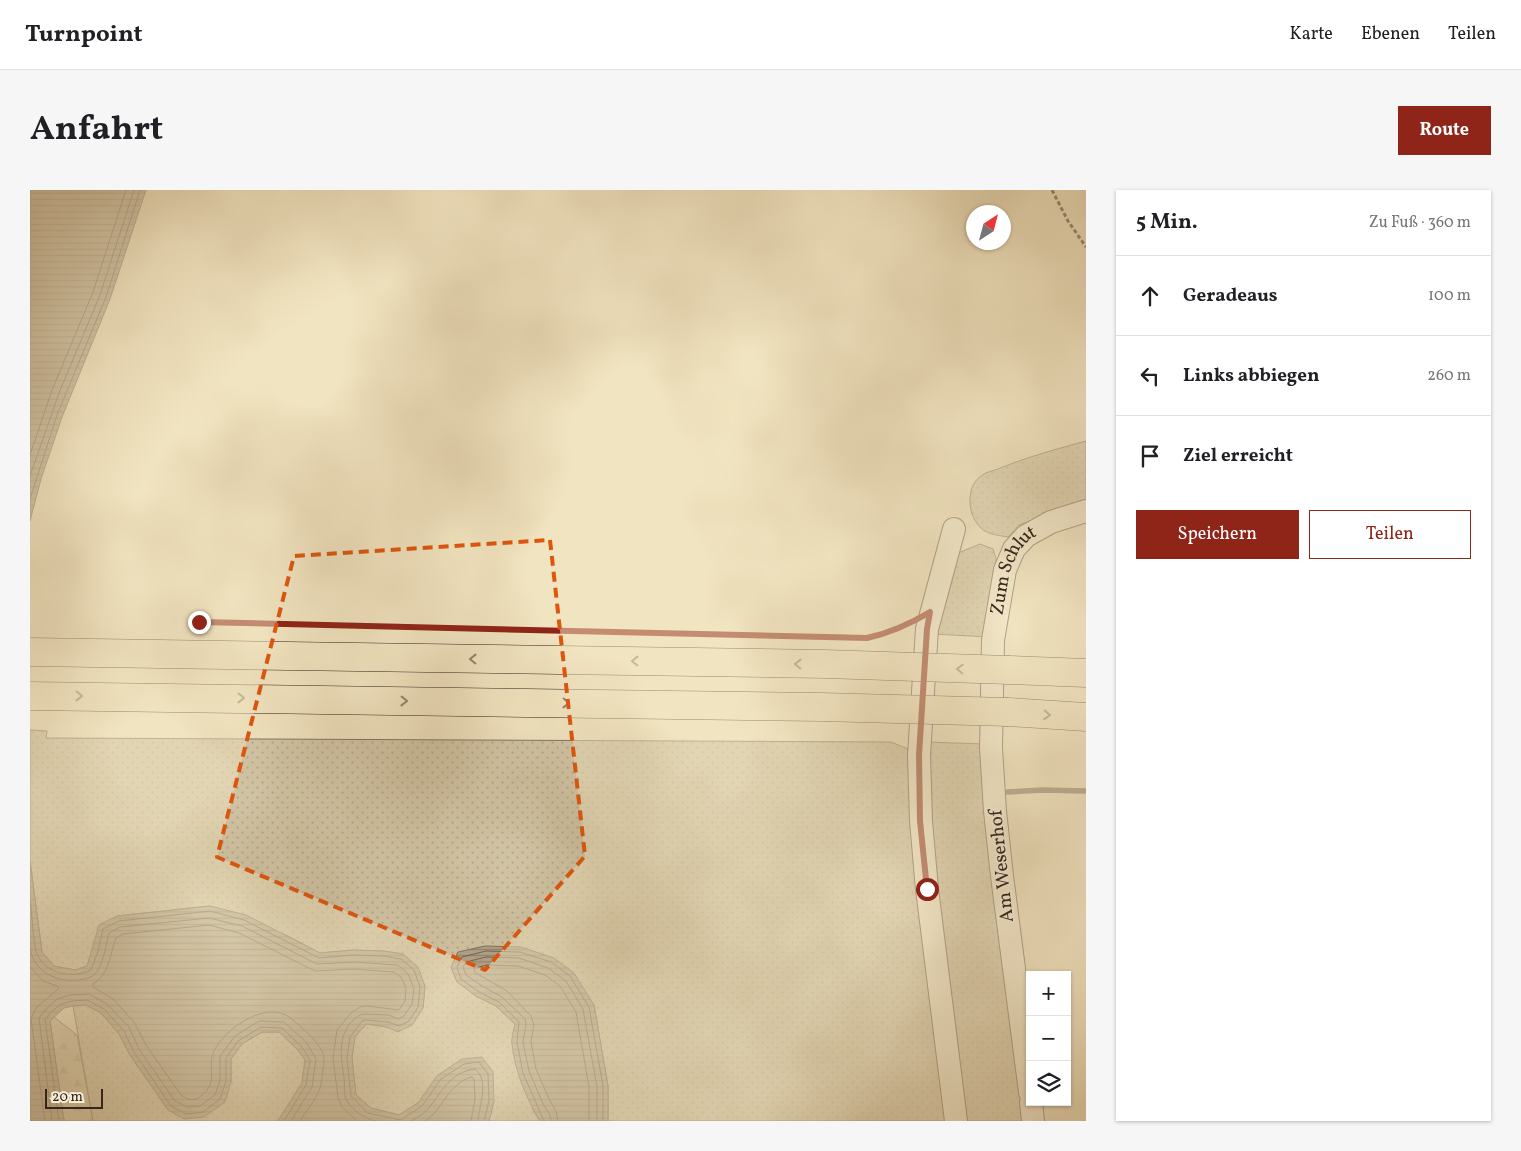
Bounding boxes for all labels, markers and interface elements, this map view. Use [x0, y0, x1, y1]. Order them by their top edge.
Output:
text: Turnpoint [25, 18, 143, 52]
text: Karte [1289, 22, 1333, 47]
text: Ebenen [1361, 22, 1420, 47]
text: Teilen [1448, 22, 1496, 47]
text: Anfahrt [30, 106, 163, 154]
button: Route [1398, 106, 1491, 155]
north arrow [966, 205, 1011, 250]
text: 5 Min. [1136, 208, 1198, 237]
text: Zu Fuß · 360 m [1369, 212, 1471, 234]
icon: ahead [1136, 282, 1164, 310]
text: Geradeaus [1183, 283, 1278, 309]
text: 100 m [1428, 285, 1471, 307]
icon: left [1136, 362, 1164, 390]
text: Links abbiegen [1183, 363, 1320, 389]
text: 260 m [1427, 365, 1471, 387]
icon: arrive [1136, 442, 1164, 470]
text: Ziel erreicht [1183, 443, 1293, 469]
button: Speichern [1136, 510, 1299, 559]
button: Teilen [1309, 510, 1471, 559]
street label: Zum Schlut [984, 519, 1042, 617]
route end [188, 611, 211, 634]
one-way arrow [469, 654, 476, 664]
one-way arrow [631, 656, 639, 666]
one-way arrow [794, 659, 802, 669]
one-way arrow [956, 663, 964, 674]
one-way arrow [75, 691, 83, 701]
one-way arrow [237, 693, 245, 704]
one-way arrow [400, 696, 408, 706]
one-way arrow [562, 698, 570, 708]
one-way arrow [1043, 709, 1051, 720]
street label: Am Weserhof [983, 807, 1021, 924]
route start [916, 878, 939, 901]
map controls [1026, 971, 1071, 1106]
button: + [1026, 971, 1071, 1016]
button: − [1026, 1016, 1071, 1061]
button: layers [1026, 1061, 1071, 1106]
scale bar [45, 1086, 102, 1109]
text: 20 m [52, 1088, 83, 1107]

